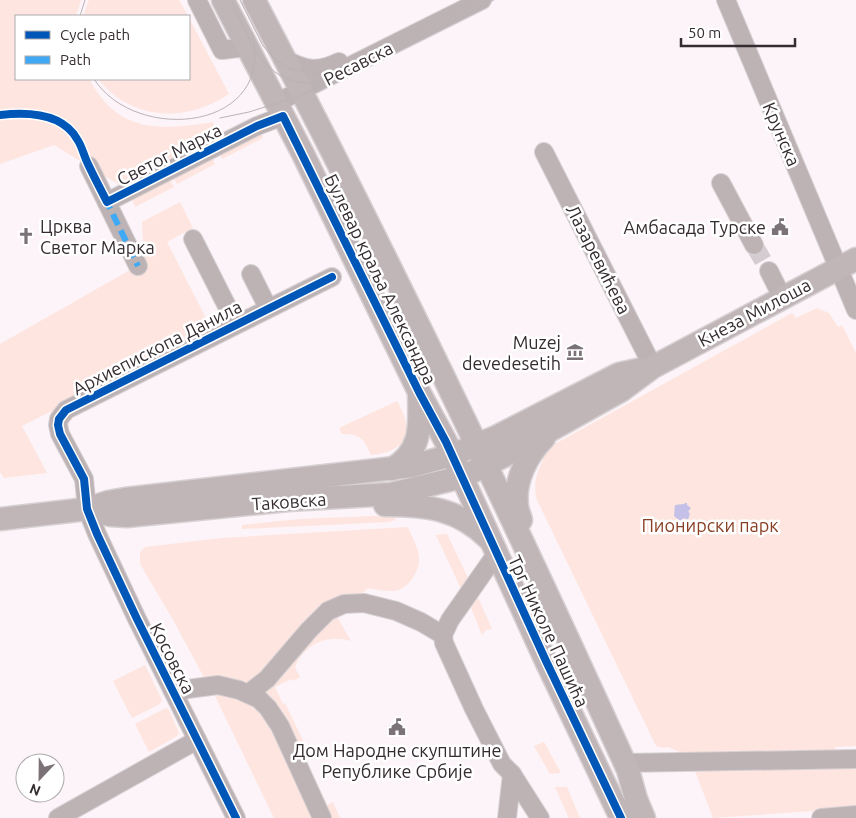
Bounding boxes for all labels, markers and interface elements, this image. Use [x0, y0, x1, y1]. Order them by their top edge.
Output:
legend [15, 15, 190, 80]
scale bar [681, 15, 795, 47]
text: 50 m [688, 24, 721, 41]
text: Cycle path [60, 26, 130, 43]
street label: Ресавска [320, 37, 396, 89]
text: Path [60, 51, 91, 68]
street label: Крунска [760, 99, 804, 169]
street label: Светог Марка [113, 119, 225, 189]
street label: Булевар краља Александра [321, 171, 441, 387]
street label: Лазаревићева [563, 201, 635, 317]
place label: Црква Светог Марка [40, 216, 155, 257]
place label: Амбасада Турске [624, 217, 766, 237]
public building icon: Амбасада Турске [770, 217, 790, 237]
church icon: Црква Светог Марка [16, 226, 36, 246]
street label: Кнеза Милоша [694, 274, 814, 350]
street label: Архиепископа Данила [69, 296, 245, 398]
place label: Muzej devedesetih [462, 332, 561, 373]
museum icon: Muzej devedesetih [565, 342, 585, 362]
street label: Таковска [251, 488, 327, 514]
park label: Пионирски парк [641, 515, 779, 535]
street label: Трг Николе Пашића [505, 552, 593, 710]
street label: Косовска [147, 619, 199, 697]
public building icon: Дом Народне скупштине Републике Србије [387, 717, 407, 737]
place label: Дом Народне скупштине Републике Србије [293, 740, 501, 781]
north arrow [15, 753, 65, 803]
text: N [27, 781, 43, 799]

